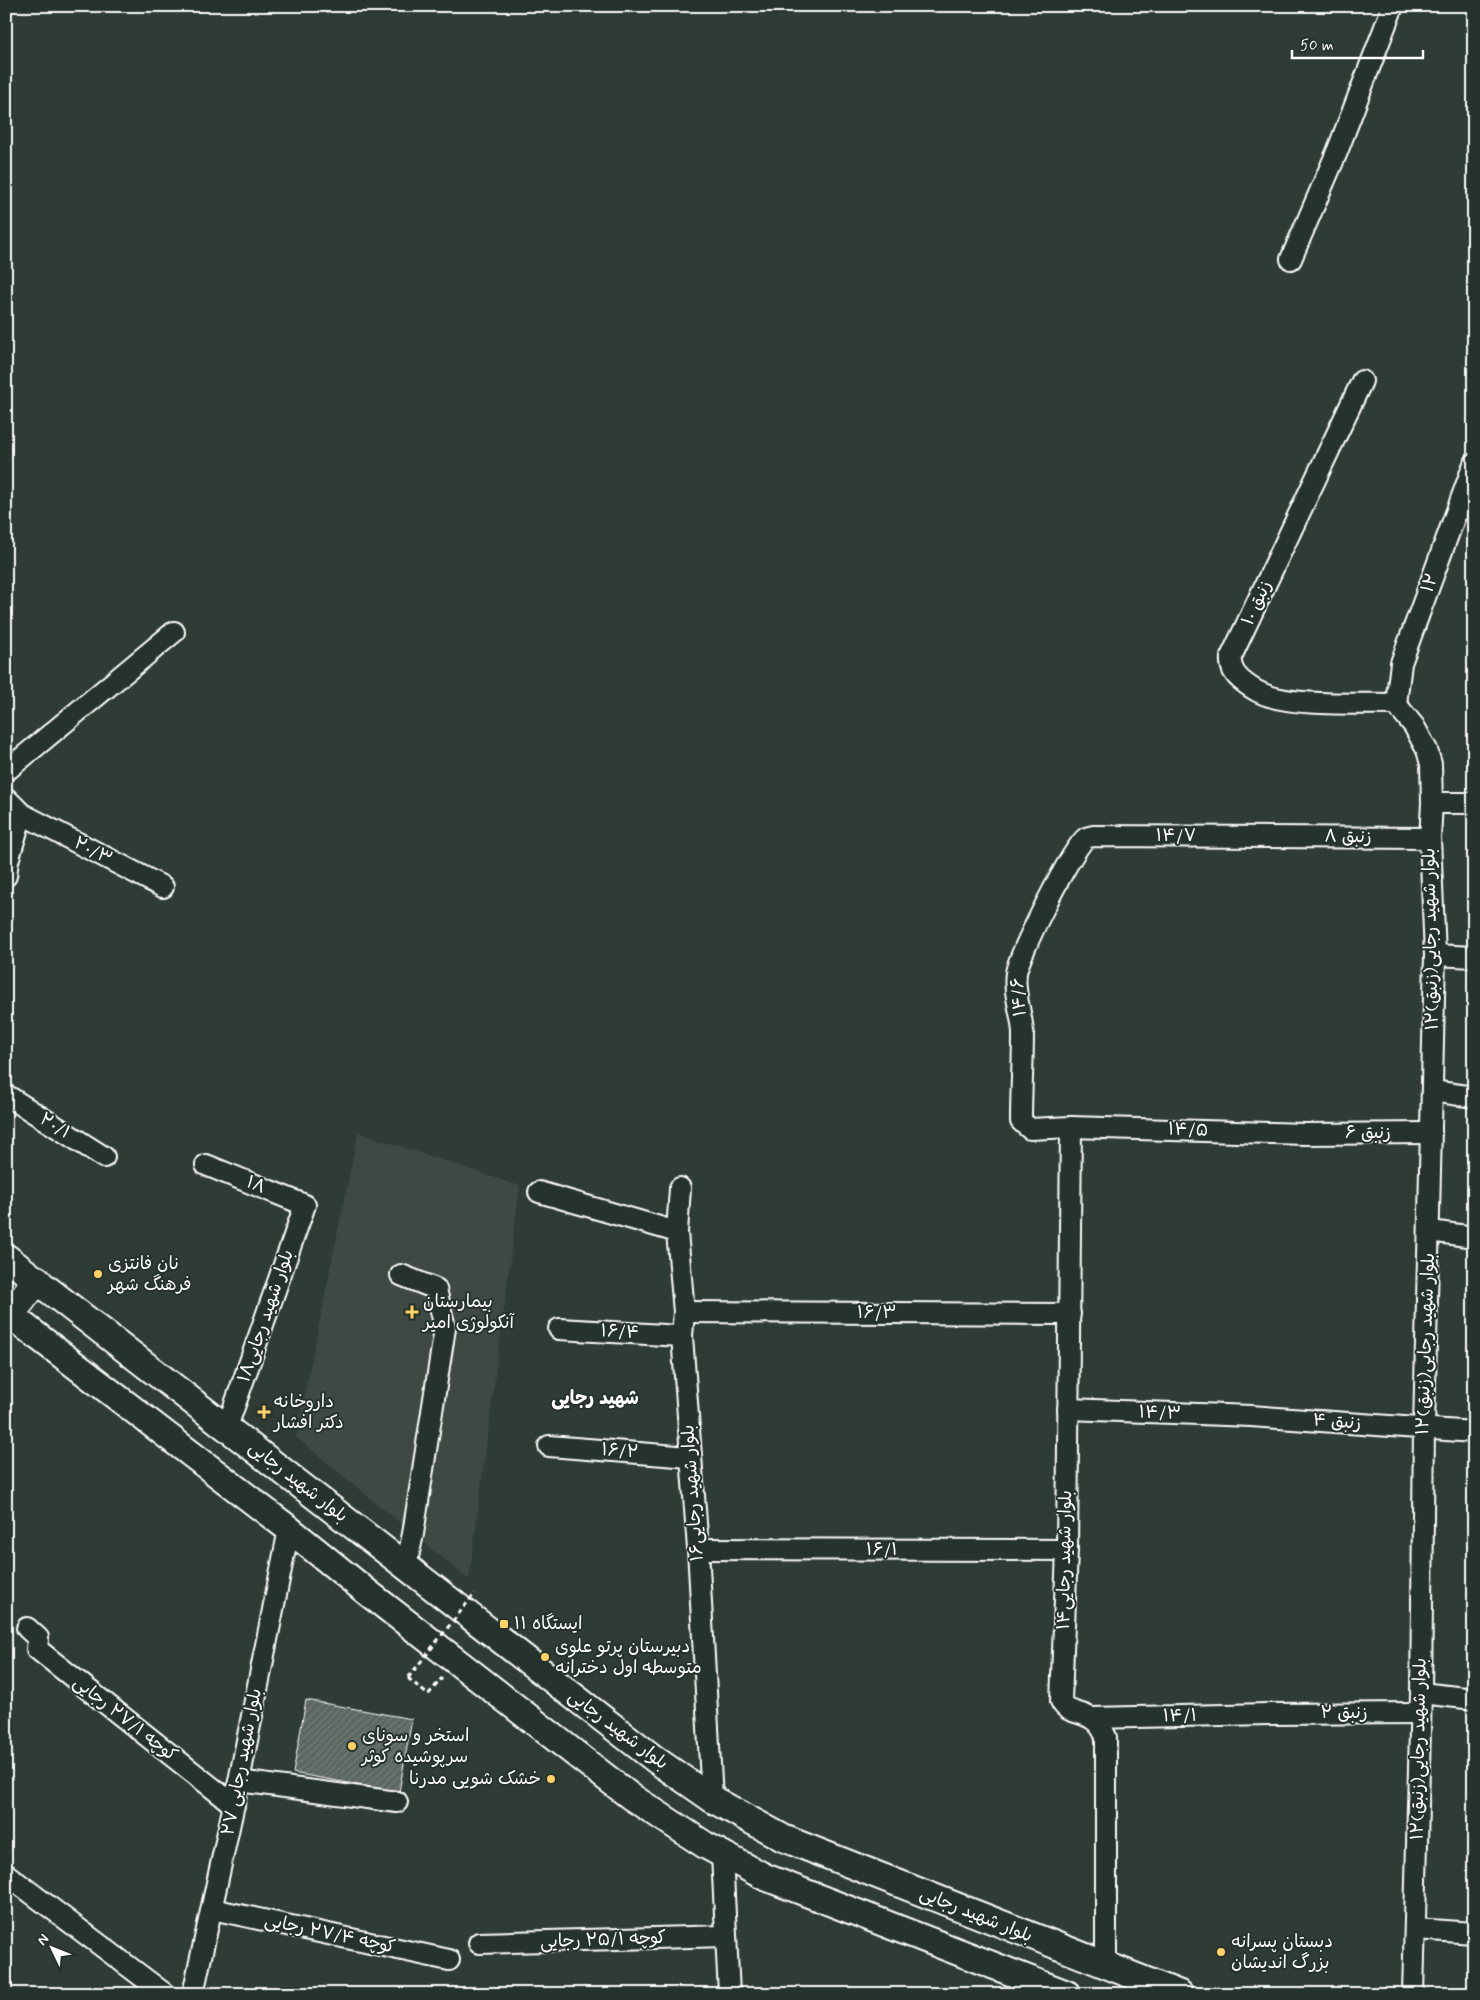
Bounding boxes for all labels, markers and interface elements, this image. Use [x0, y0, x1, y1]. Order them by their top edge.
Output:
scale bar [1292, 28, 1424, 60]
text: 50 m [1300, 36, 1334, 56]
street label: ۱۲ [1416, 570, 1444, 596]
street label: زنبق ۱۰ [1236, 577, 1278, 629]
street label: ۱۴/۷ [1156, 824, 1196, 848]
street label: زنبق ۸ [1324, 825, 1372, 849]
street label: ۲۰/۳ [69, 831, 117, 871]
street label: ۱۲بلوار شهید رجایی(زنبق) [1417, 848, 1445, 1030]
street label: ۱۴/۶ [1005, 977, 1033, 1017]
street label: ۲۰/۱ [35, 1107, 75, 1145]
street label: ۱۴/۵ [1167, 1117, 1209, 1143]
street label: زنبق ۶ [1345, 1121, 1391, 1145]
street label: ۱۸ [243, 1170, 269, 1200]
street label: بلوار شهید رجایی۱۸ [232, 1246, 300, 1386]
place label: نان فانتزی فرهنگ شهر [106, 1252, 192, 1297]
street label: ۱۲بلوار شهید رجایی(زنبق) [1411, 1252, 1441, 1436]
marker: نان فانتزی فرهنگ شهر [92, 1268, 104, 1280]
place label: بیمارستان آنکولوژی امیر [421, 1290, 515, 1335]
street label: ۱۶/۳ [857, 1301, 897, 1325]
marker: بیمارستان آنکولوژی امیر [405, 1305, 419, 1319]
street label: ۱۶/۴ [600, 1319, 640, 1345]
district label: شهید رجایی [551, 1386, 639, 1411]
place label: داروخانه دکتر افشار [272, 1390, 344, 1435]
street label: ۱۴/۳ [1138, 1400, 1182, 1426]
marker: داروخانه دکتر افشار [258, 1406, 270, 1418]
street label: زنبق ۴ [1312, 1408, 1362, 1436]
street label: بلوار شهید رجایی۱۶ [676, 1424, 710, 1562]
street label: بلوار شهید رجایی [243, 1436, 353, 1528]
street label: ۱۶/۲ [600, 1438, 640, 1464]
street label: بلوار شهید رجایی۱۴ [1052, 1490, 1078, 1630]
street label: ۱۶/۱ [866, 1538, 898, 1562]
place label: ایستگاه ۱۱ [514, 1612, 582, 1636]
marker: ایستگاه ۱۱ [498, 1618, 510, 1630]
place label: دبیرستان پرتو علوی متوسطه اول دخترانه [555, 1635, 702, 1680]
marker: دبیرستان پرتو علوی متوسطه اول دخترانه [539, 1651, 551, 1663]
street label: ۱۲بلوار شهید رجایی(زنبق) [1405, 1658, 1433, 1840]
street label: کوچه ۲۷/۱ رجایی [68, 1671, 182, 1768]
street label: بلوار شهید رجایی [563, 1684, 673, 1776]
street label: ۲۷ بلوار شهید رجایی [216, 1686, 268, 1838]
street label: زنبق ۲ [1320, 1701, 1368, 1725]
street label: ۱۴/۱ [1163, 1704, 1197, 1728]
place label: استخر و سونای سرپوشیده کوثر [360, 1724, 469, 1769]
marker: استخر و سونای سرپوشیده کوثر [346, 1740, 358, 1752]
place label: خشک شویی مدرنا [409, 1767, 541, 1791]
marker: خشک شویی مدرنا [545, 1773, 557, 1785]
street label: بلوار شهید رجایی [916, 1881, 1036, 1949]
street label: کوچه ۲۷/۴ رجایی [262, 1908, 398, 1960]
north arrow [28, 1922, 78, 1972]
street label: کوچه ۲۵/۱ رجایی [540, 1926, 667, 1954]
text: N [33, 1930, 53, 1949]
place label: دبستان پسرانه بزرگ اندیشان [1231, 1930, 1333, 1975]
marker: دبستان پسرانه بزرگ اندیشان [1215, 1946, 1227, 1958]

